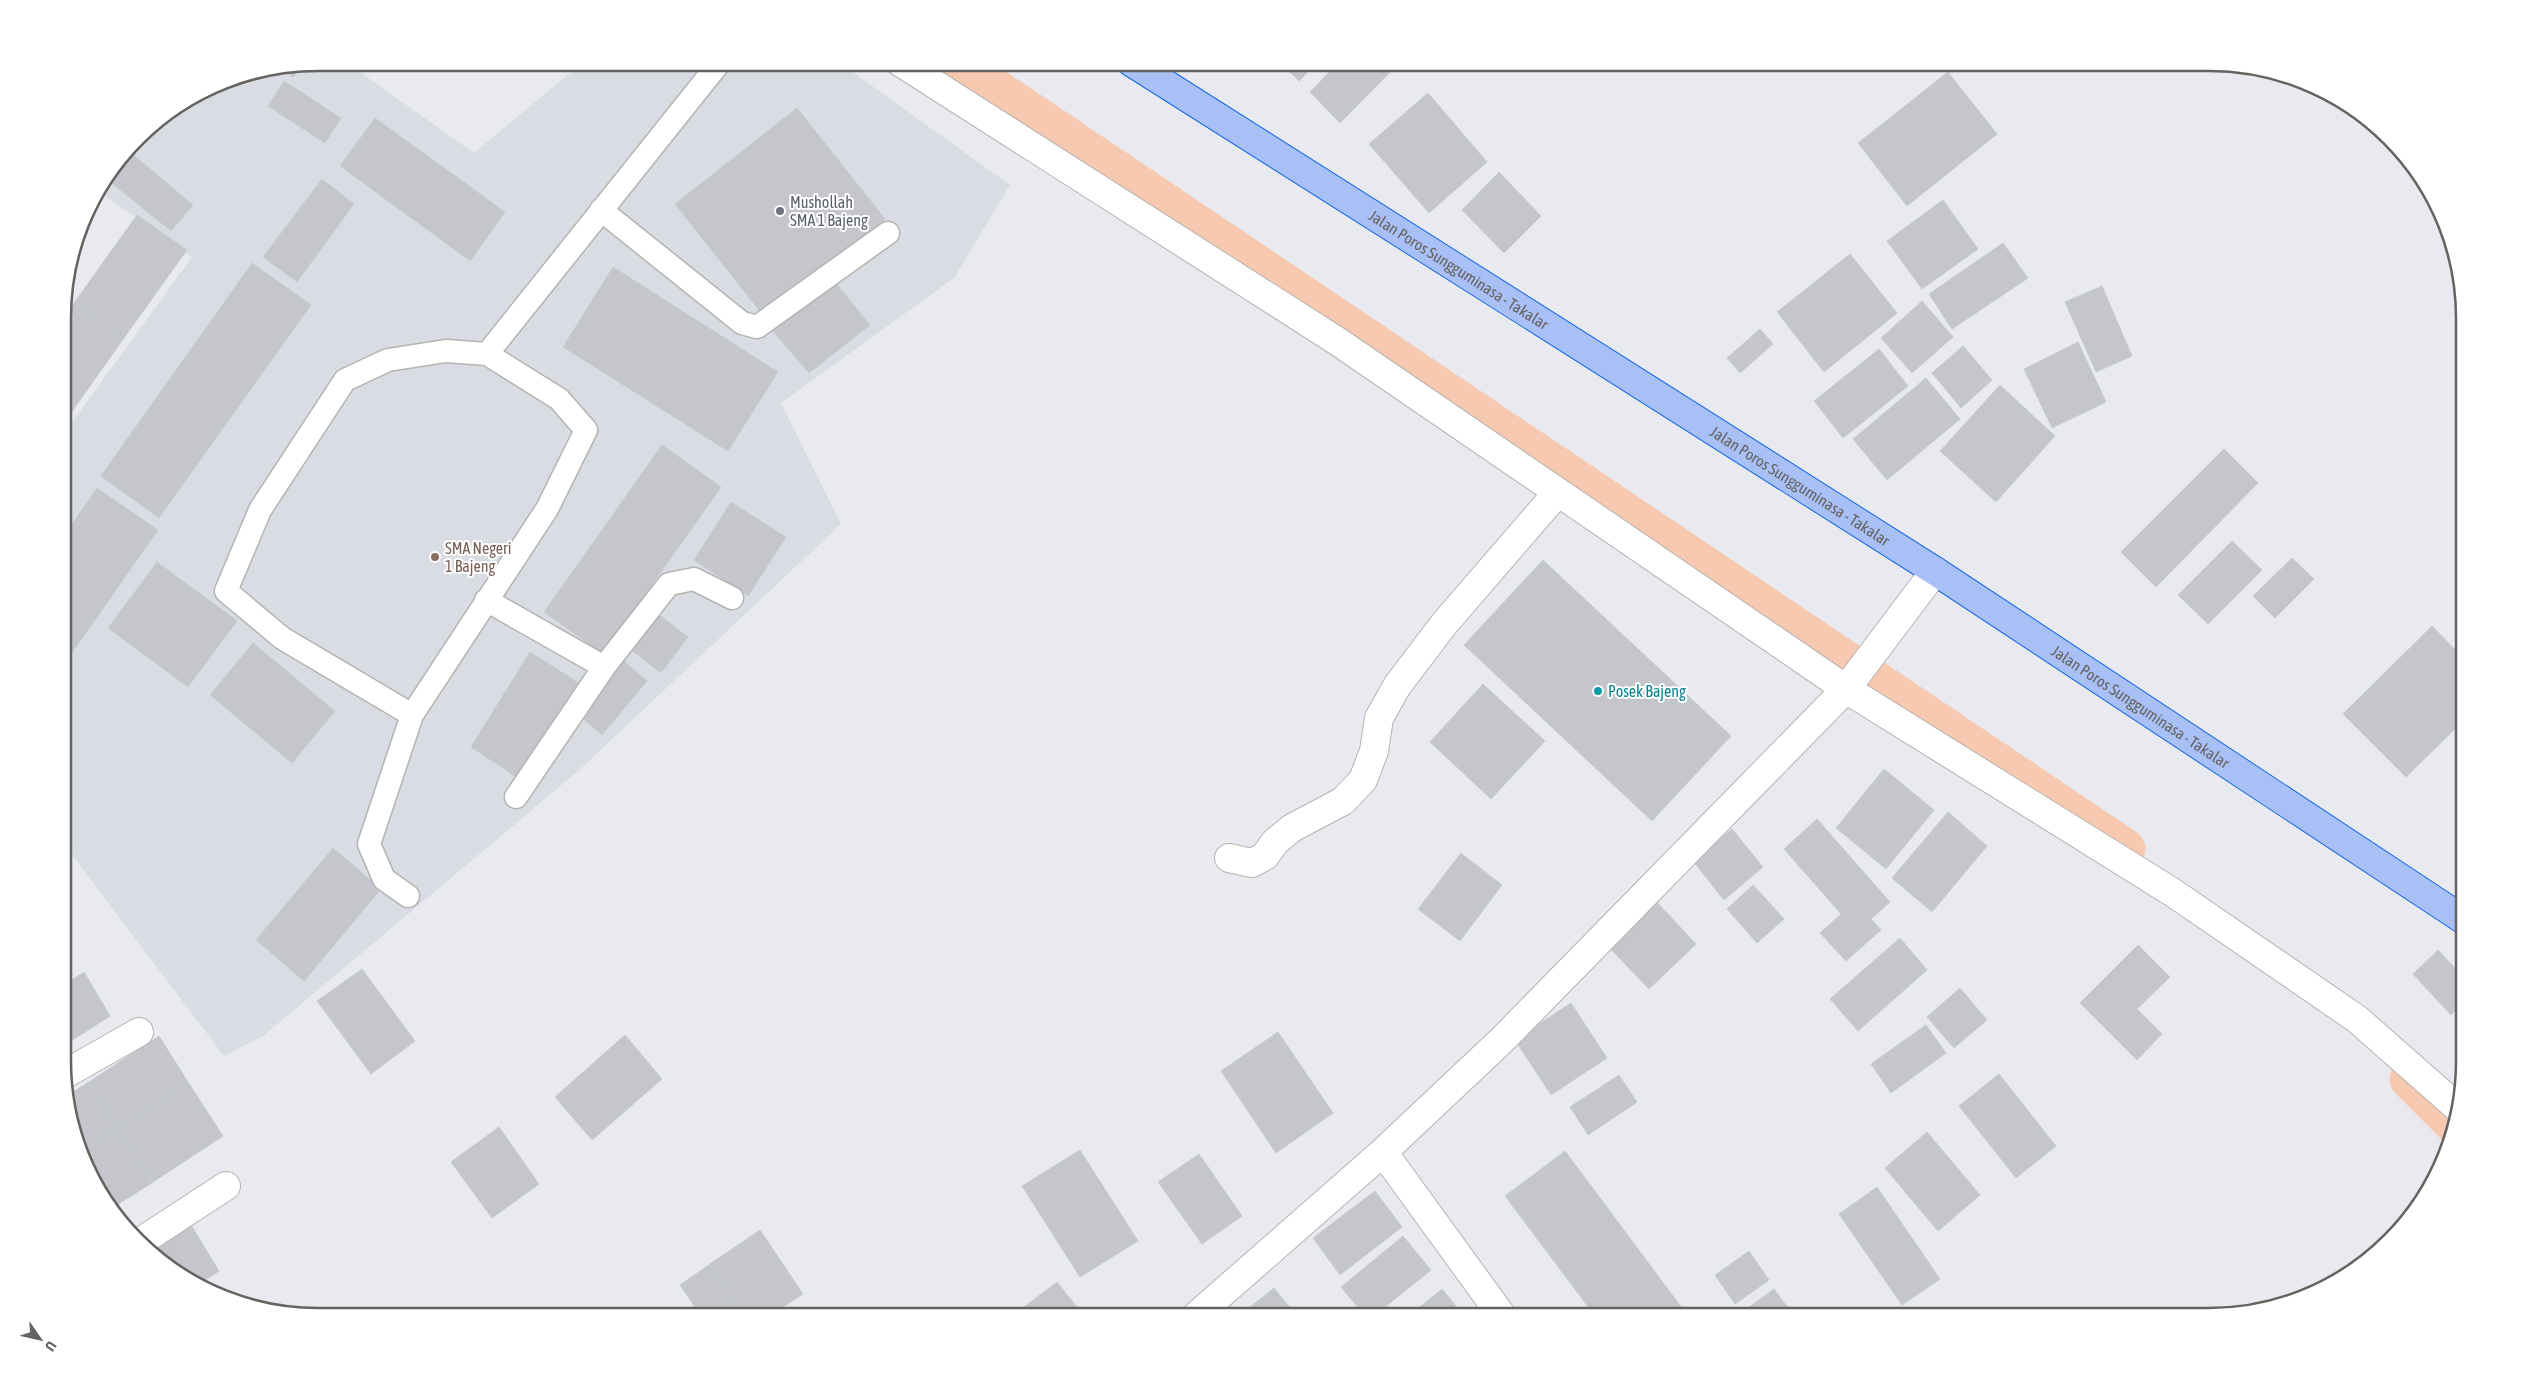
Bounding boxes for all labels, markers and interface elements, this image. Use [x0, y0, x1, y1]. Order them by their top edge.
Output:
place label: Mushollah SMA 1 Bajeng [790, 193, 868, 230]
marker: Mushollah SMA 1 Bajeng [774, 205, 786, 217]
street label: Jalan Poros Sungguminasa - Takalar [1366, 206, 1552, 333]
street label: Jalan Poros Sungguminasa - Takalar [1707, 422, 1894, 549]
place label: SMA Negeri 1 Bajeng [445, 539, 511, 576]
marker: SMA Negeri 1 Bajeng [429, 551, 441, 563]
street label: Jalan Poros Sungguminasa - Takalar [2048, 642, 2233, 772]
place label: Posek Bajeng [1608, 682, 1686, 701]
marker: Posek Bajeng [1592, 685, 1604, 697]
north arrow [15, 1314, 65, 1364]
text: U [42, 1338, 60, 1354]

